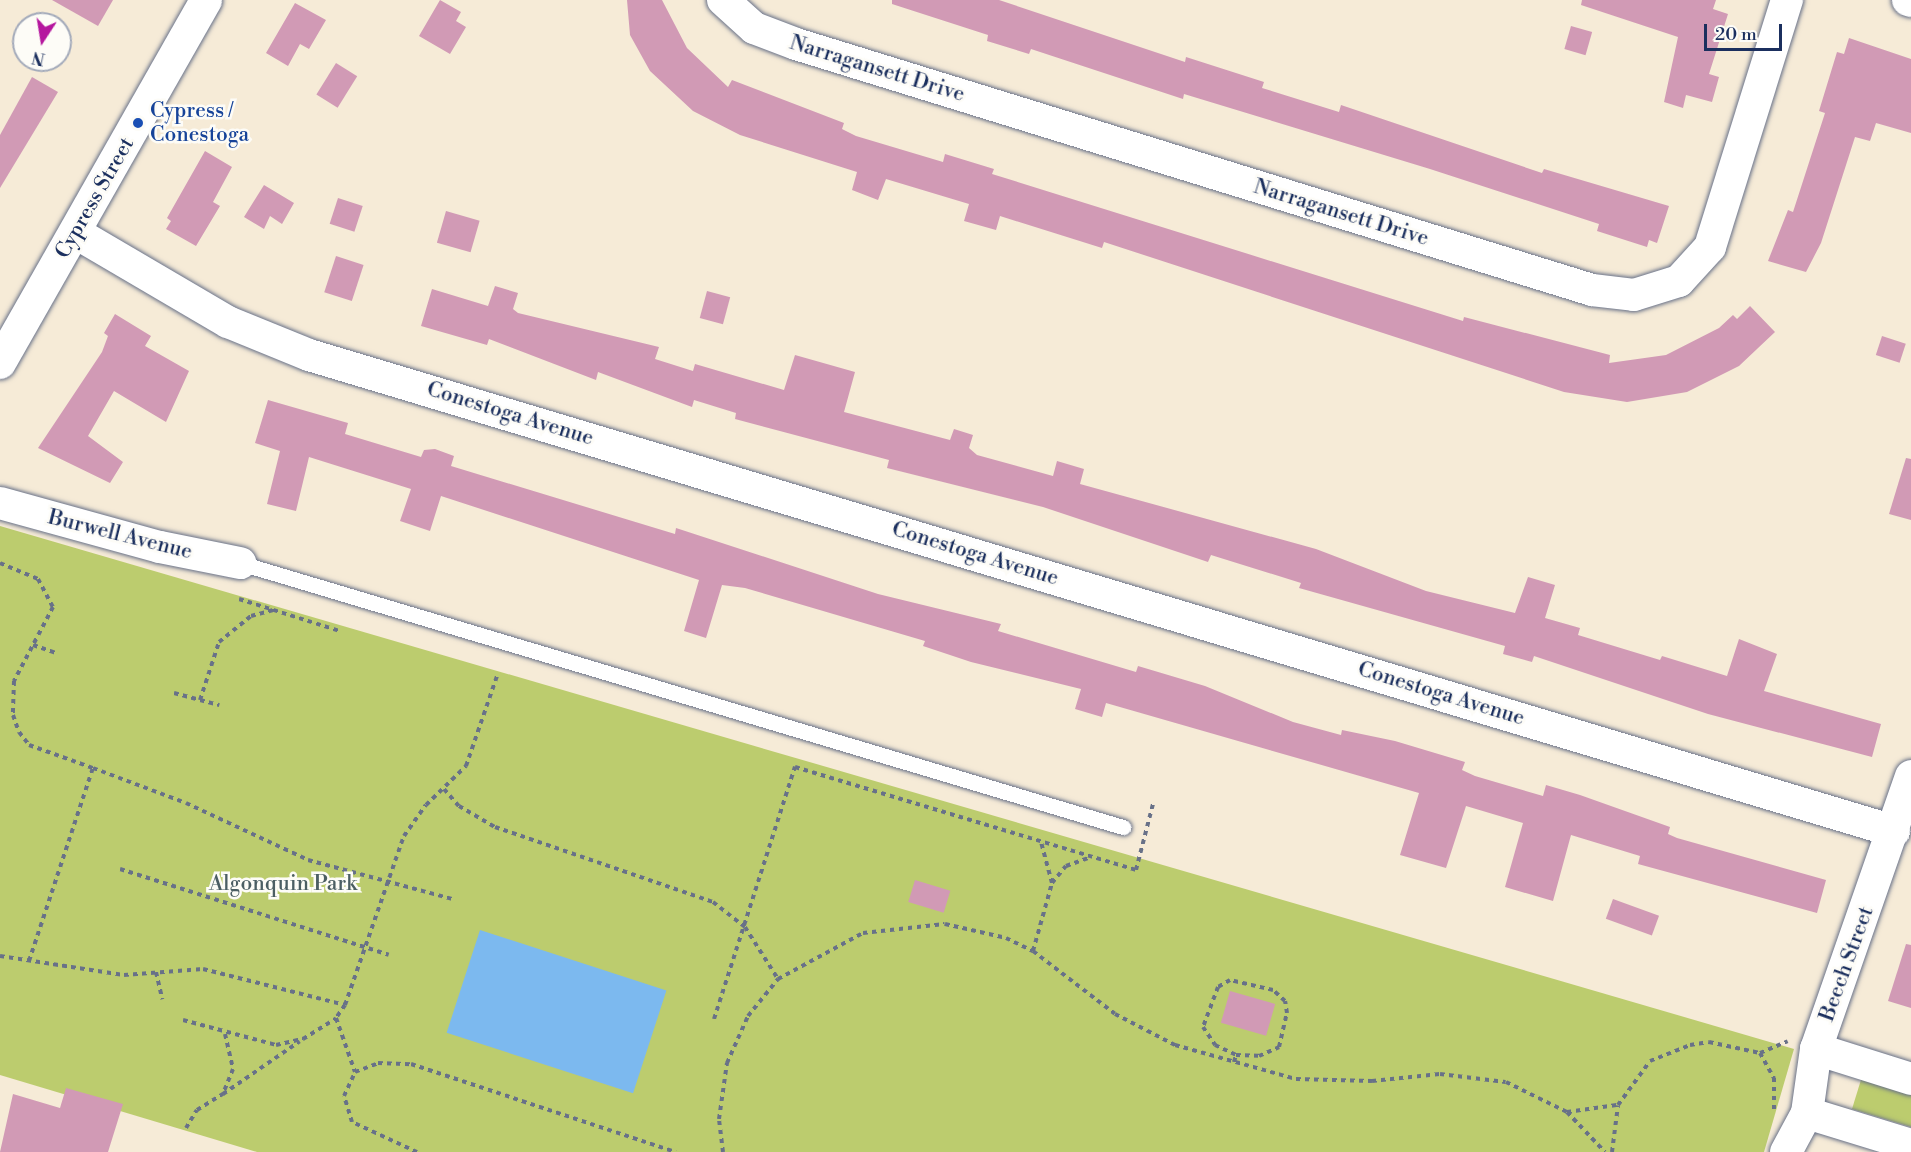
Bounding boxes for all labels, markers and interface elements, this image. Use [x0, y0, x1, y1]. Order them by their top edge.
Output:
north arrow [12, 12, 72, 72]
scale bar [1707, 12, 1785, 50]
text: 20 m [1715, 23, 1757, 46]
street label: Narragansett Drive [787, 30, 967, 108]
text: N [30, 47, 47, 69]
place label: Cypress / Conestoga [150, 98, 249, 148]
marker: Cypress / Conestoga [131, 116, 145, 130]
street label: Cypress Street [50, 133, 140, 263]
street label: Narragansett Drive [1251, 174, 1431, 252]
street label: Conestoga Avenue [424, 377, 596, 451]
street label: Burwell Avenue [45, 505, 195, 565]
street label: Conestoga Avenue [889, 517, 1061, 591]
street label: Conestoga Avenue [1355, 657, 1527, 731]
park label: Algonquin Park [209, 871, 357, 897]
street label: Beech Street [1815, 903, 1879, 1025]

